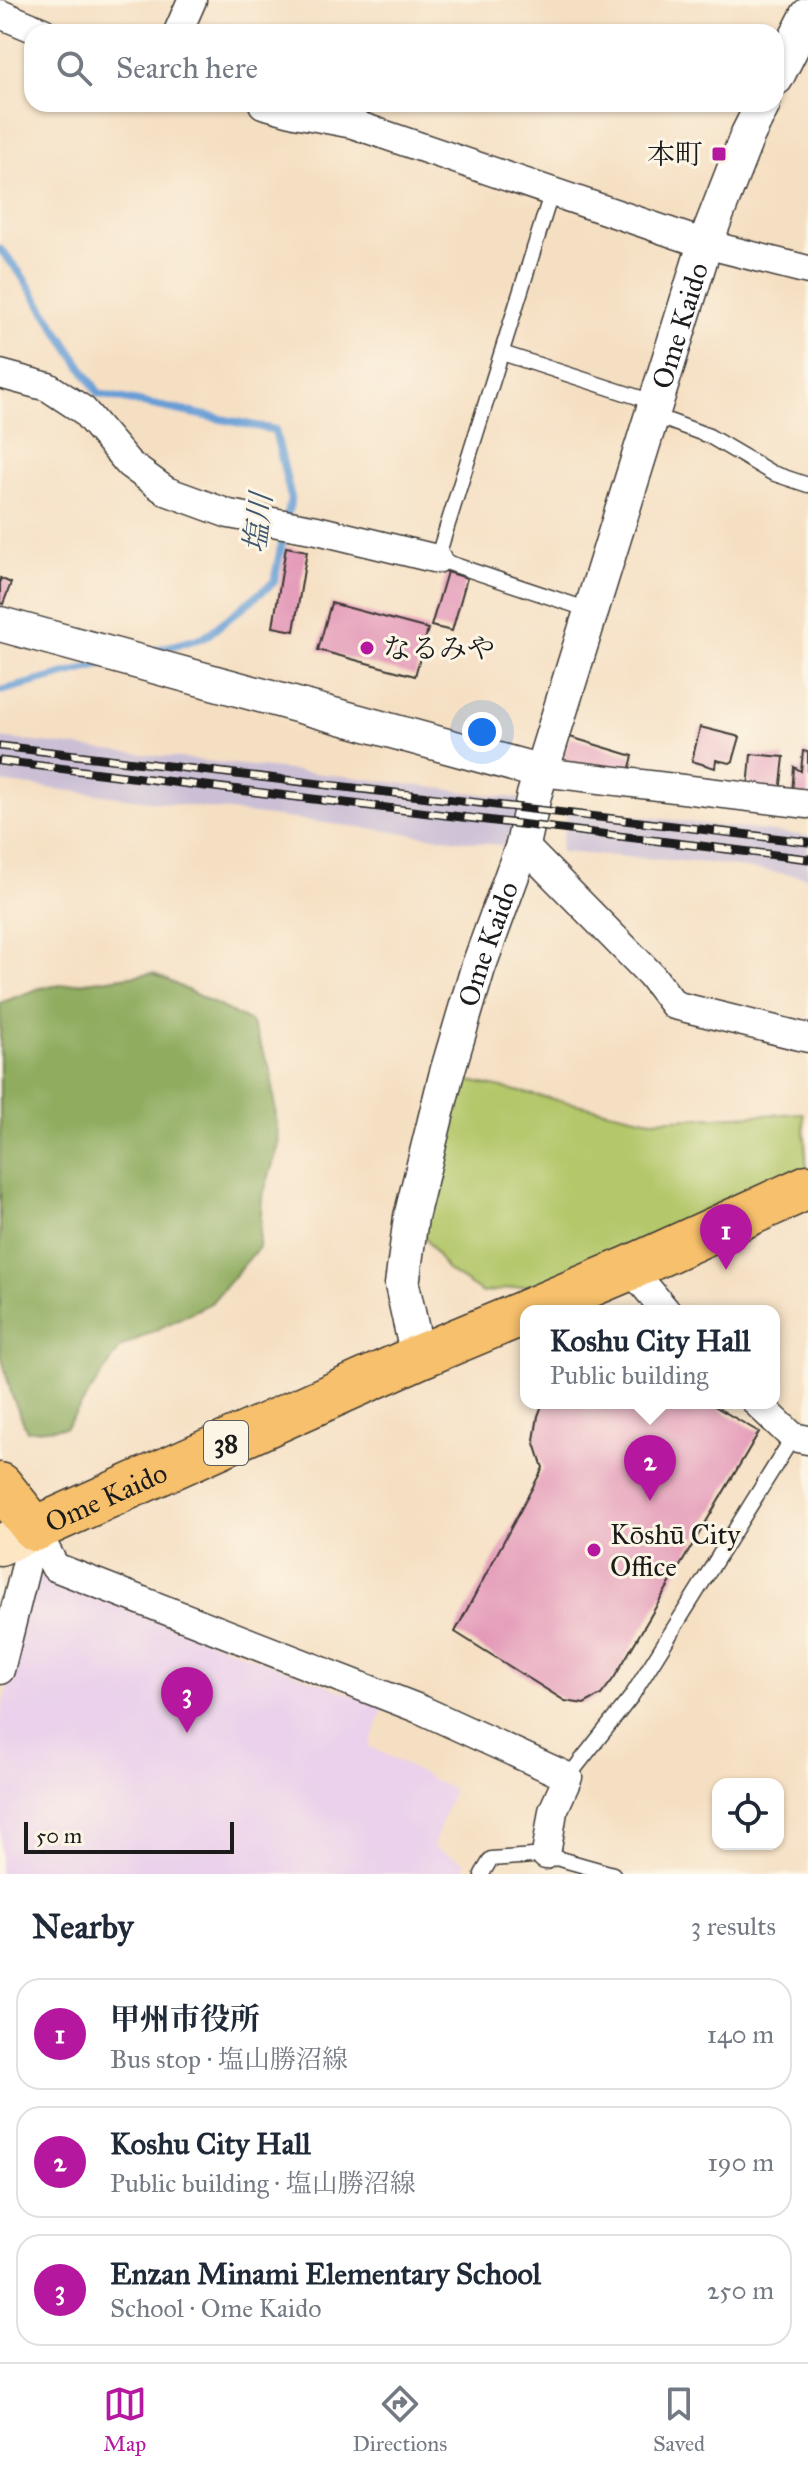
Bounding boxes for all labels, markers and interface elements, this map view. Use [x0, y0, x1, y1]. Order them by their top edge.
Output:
search box [24, 24, 784, 112]
icon: search [52, 46, 96, 90]
text: Search here [116, 50, 258, 86]
place label: 本町 [647, 137, 703, 172]
marker: 本町 [710, 145, 728, 163]
street label: Ome Kaido [644, 258, 716, 393]
water label: 塩川 [236, 488, 280, 555]
place label: なるみや [383, 631, 495, 666]
marker: なるみや [358, 639, 376, 657]
your location [462, 712, 502, 752]
street label: Ome Kaido [451, 877, 526, 1011]
pin: 1 [700, 1204, 752, 1270]
popup [520, 1305, 780, 1409]
text: Koshu City Hall [550, 1323, 750, 1359]
text: Public building [550, 1359, 708, 1391]
road number: 38 [204, 1421, 248, 1465]
pin: 2 [624, 1435, 676, 1501]
street label: Ome Kaido [40, 1455, 173, 1540]
place label: Kōshū City Office [610, 1517, 741, 1584]
marker: Kōshū City Office [585, 1541, 603, 1559]
pin: 3 [161, 1667, 213, 1733]
map controls [712, 1778, 784, 1850]
button: locate [712, 1778, 784, 1850]
scale bar [24, 1818, 234, 1854]
text: 50 m [36, 1822, 82, 1849]
text: Nearby [32, 1906, 134, 1947]
text: 3 results [691, 1910, 776, 1942]
text: 甲州市役所 [110, 2001, 260, 2037]
text: 1 [55, 2018, 65, 2050]
text: 140 m [707, 2018, 774, 2050]
text: Bus stop · 塩山勝沼線 [110, 2043, 348, 2075]
text: Koshu City Hall [110, 2126, 311, 2162]
text: 2 [54, 2146, 66, 2178]
text: 190 m [707, 2146, 774, 2178]
text: Public building · 塩山勝沼線 [110, 2167, 416, 2199]
text: Enzan Minami Elementary School [110, 2256, 541, 2292]
text: 3 [55, 2274, 65, 2306]
text: 250 m [707, 2274, 774, 2306]
text: School · Ome Kaido [110, 2292, 322, 2324]
tab: Map [103, 2382, 147, 2457]
tab: Directions [352, 2382, 447, 2457]
tab: Saved [653, 2382, 705, 2457]

